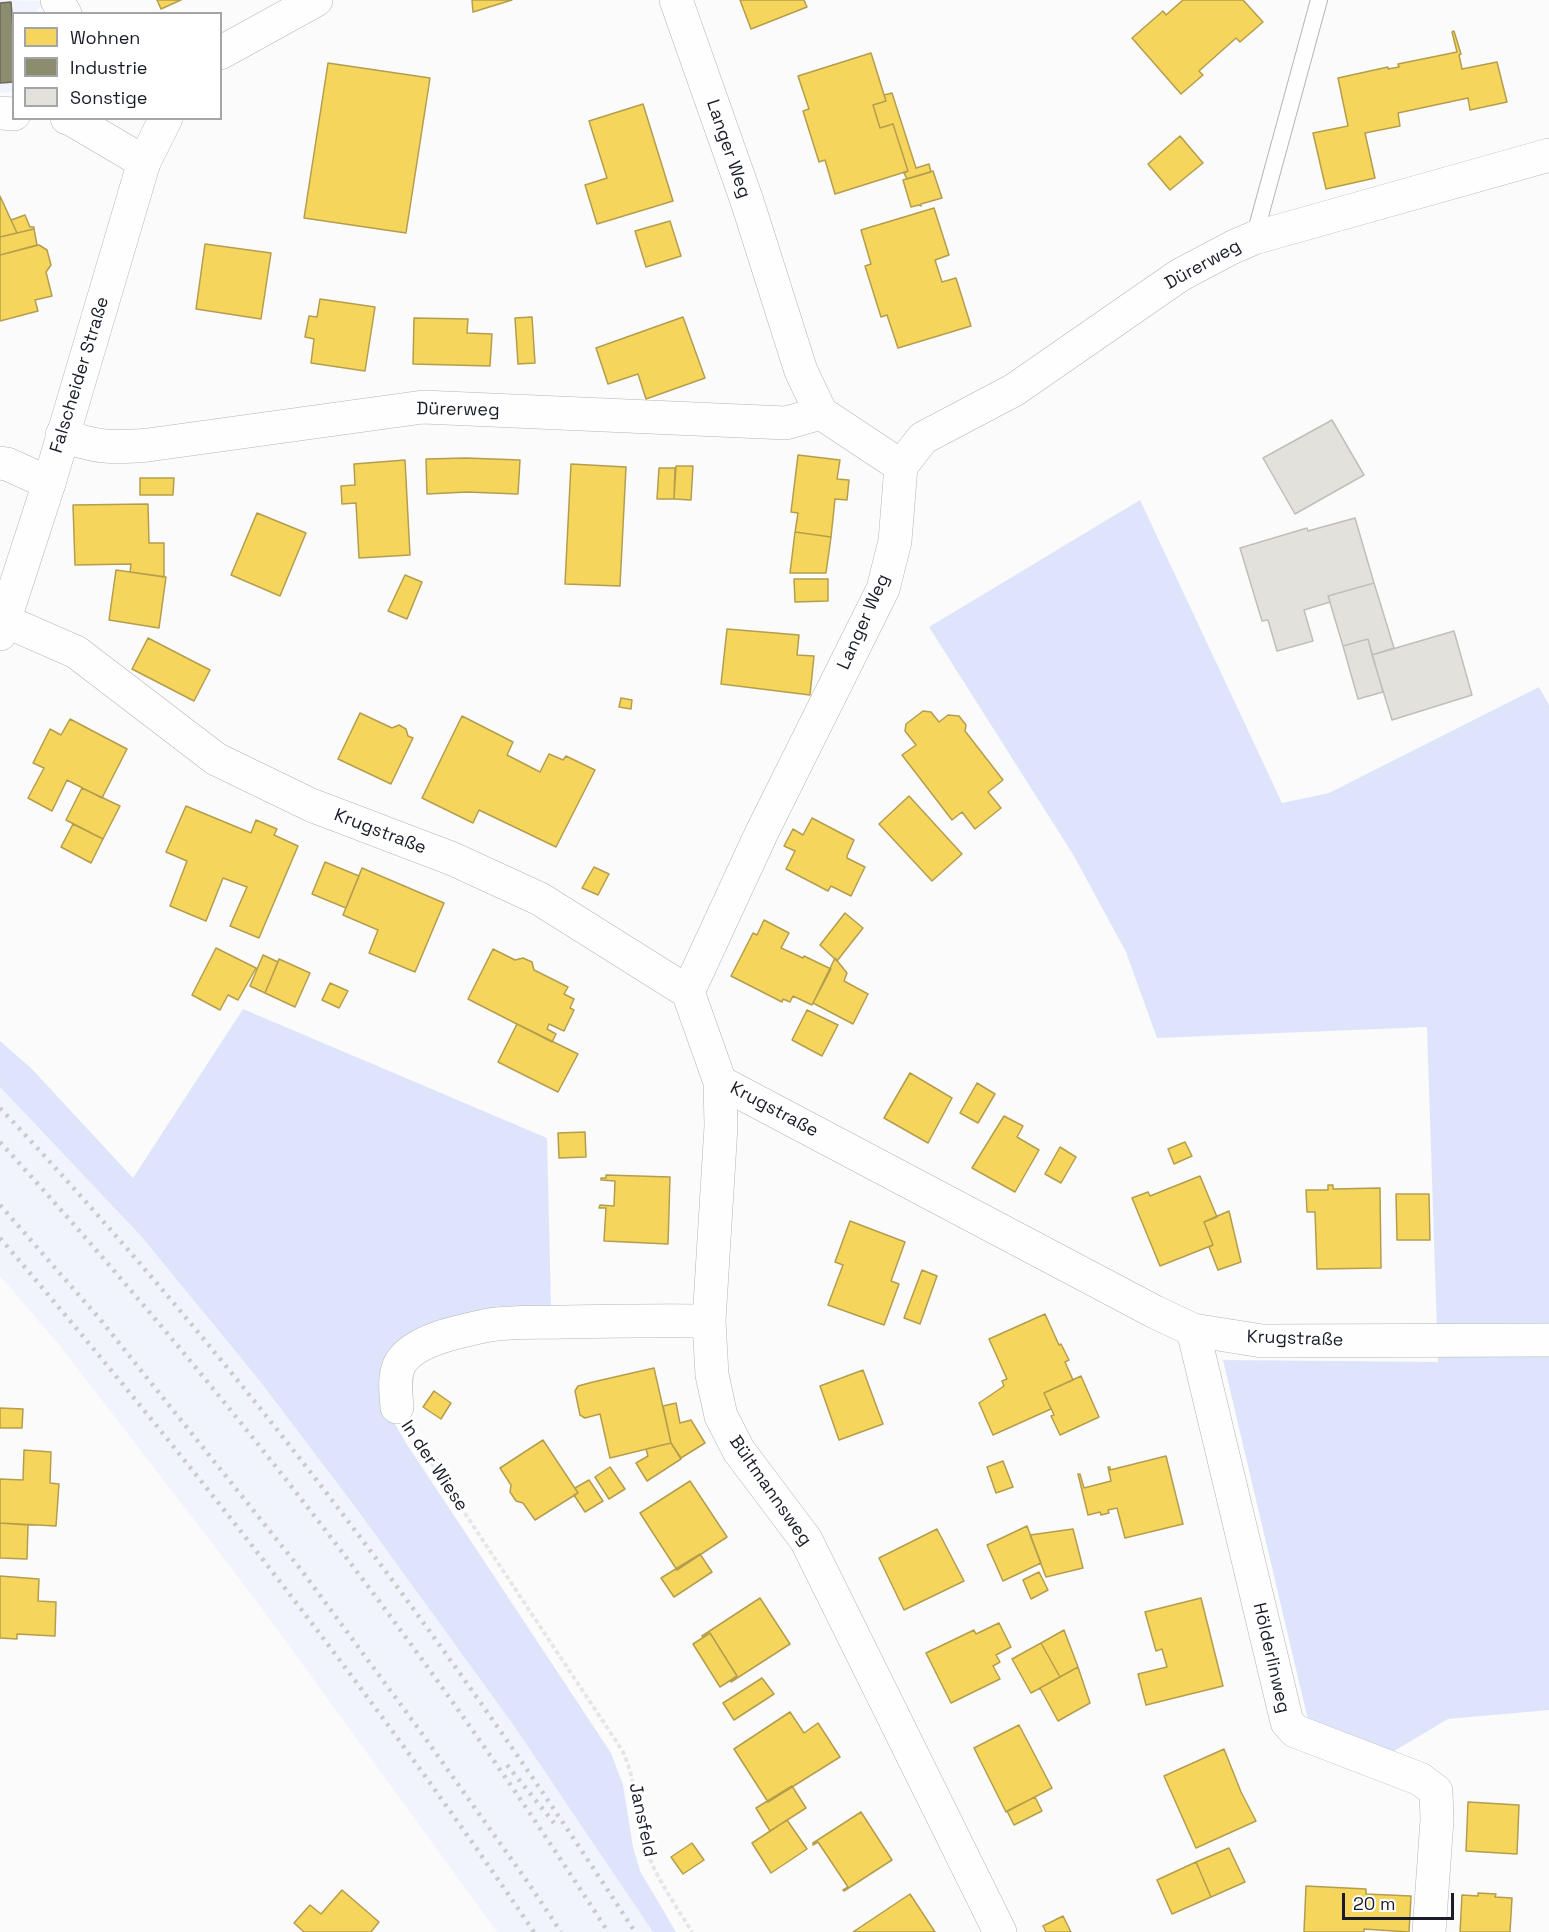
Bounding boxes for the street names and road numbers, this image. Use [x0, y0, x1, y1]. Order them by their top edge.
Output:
street label: Langer Weg [701, 97, 755, 201]
street label: Dürerweg [1161, 235, 1245, 295]
street label: Falscheider Straße [46, 294, 114, 456]
street label: Dürerweg [416, 398, 500, 422]
street label: Langer Weg [833, 571, 895, 673]
street label: Krugstraße [331, 805, 429, 859]
street label: Krugstraße [726, 1078, 822, 1142]
street label: Krugstraße [1246, 1327, 1344, 1351]
street label: In der Wiese [396, 1417, 472, 1515]
street label: Bültmannsweg [724, 1432, 816, 1550]
street label: Hölderlinweg [1248, 1601, 1294, 1715]
street label: Jansfeld [624, 1781, 660, 1859]

